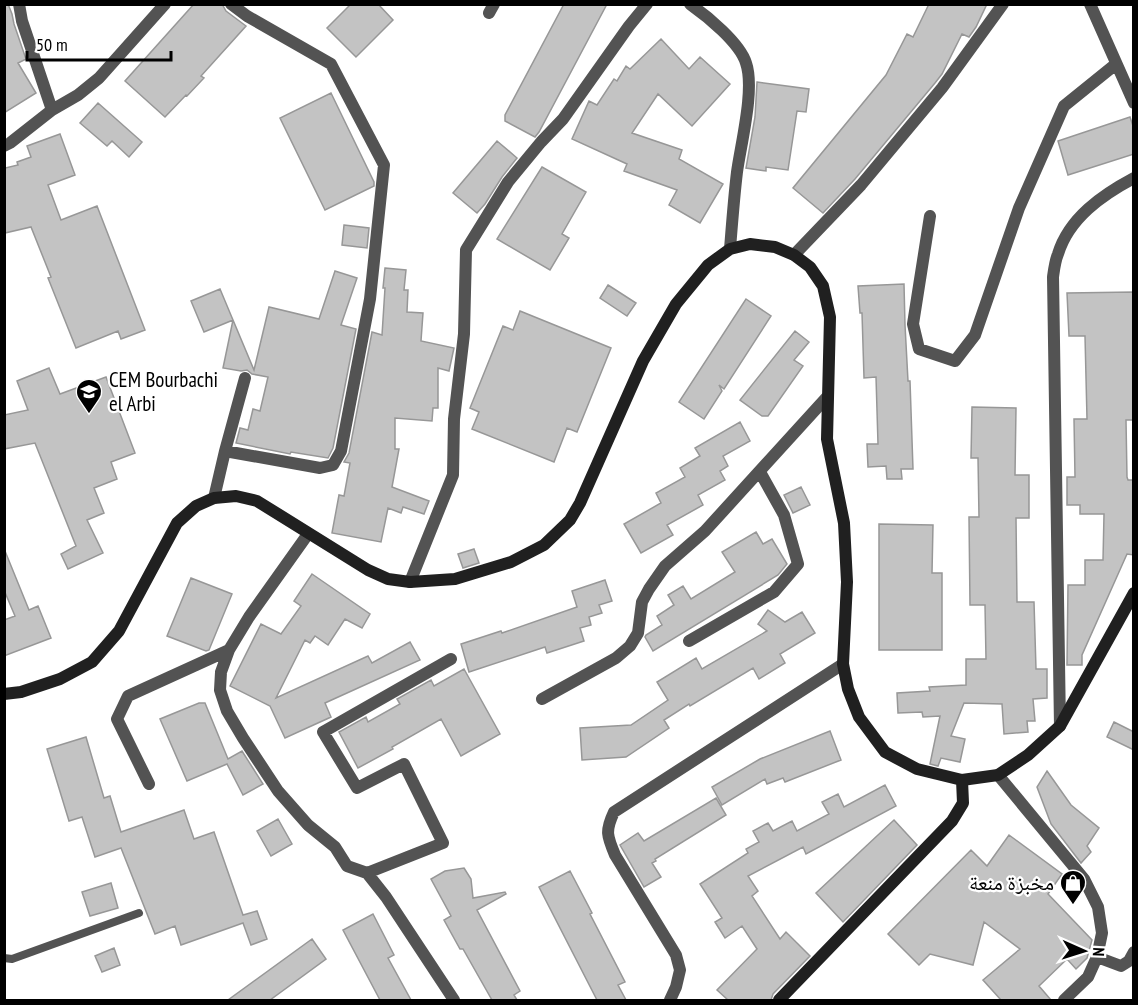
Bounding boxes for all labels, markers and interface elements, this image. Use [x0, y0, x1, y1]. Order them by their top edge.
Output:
scale bar [27, 24, 171, 62]
text: 50 m [36, 33, 68, 56]
place label: CEM Bourbachi el Arbi [109, 366, 218, 417]
school or university icon: CEM Bourbachi el Arbi [74, 377, 104, 415]
shop icon: مخبزة منعة [1058, 868, 1088, 906]
place label: مخبزة منعة [969, 869, 1054, 896]
north arrow [1054, 921, 1114, 981]
text: N [1089, 947, 1109, 957]

